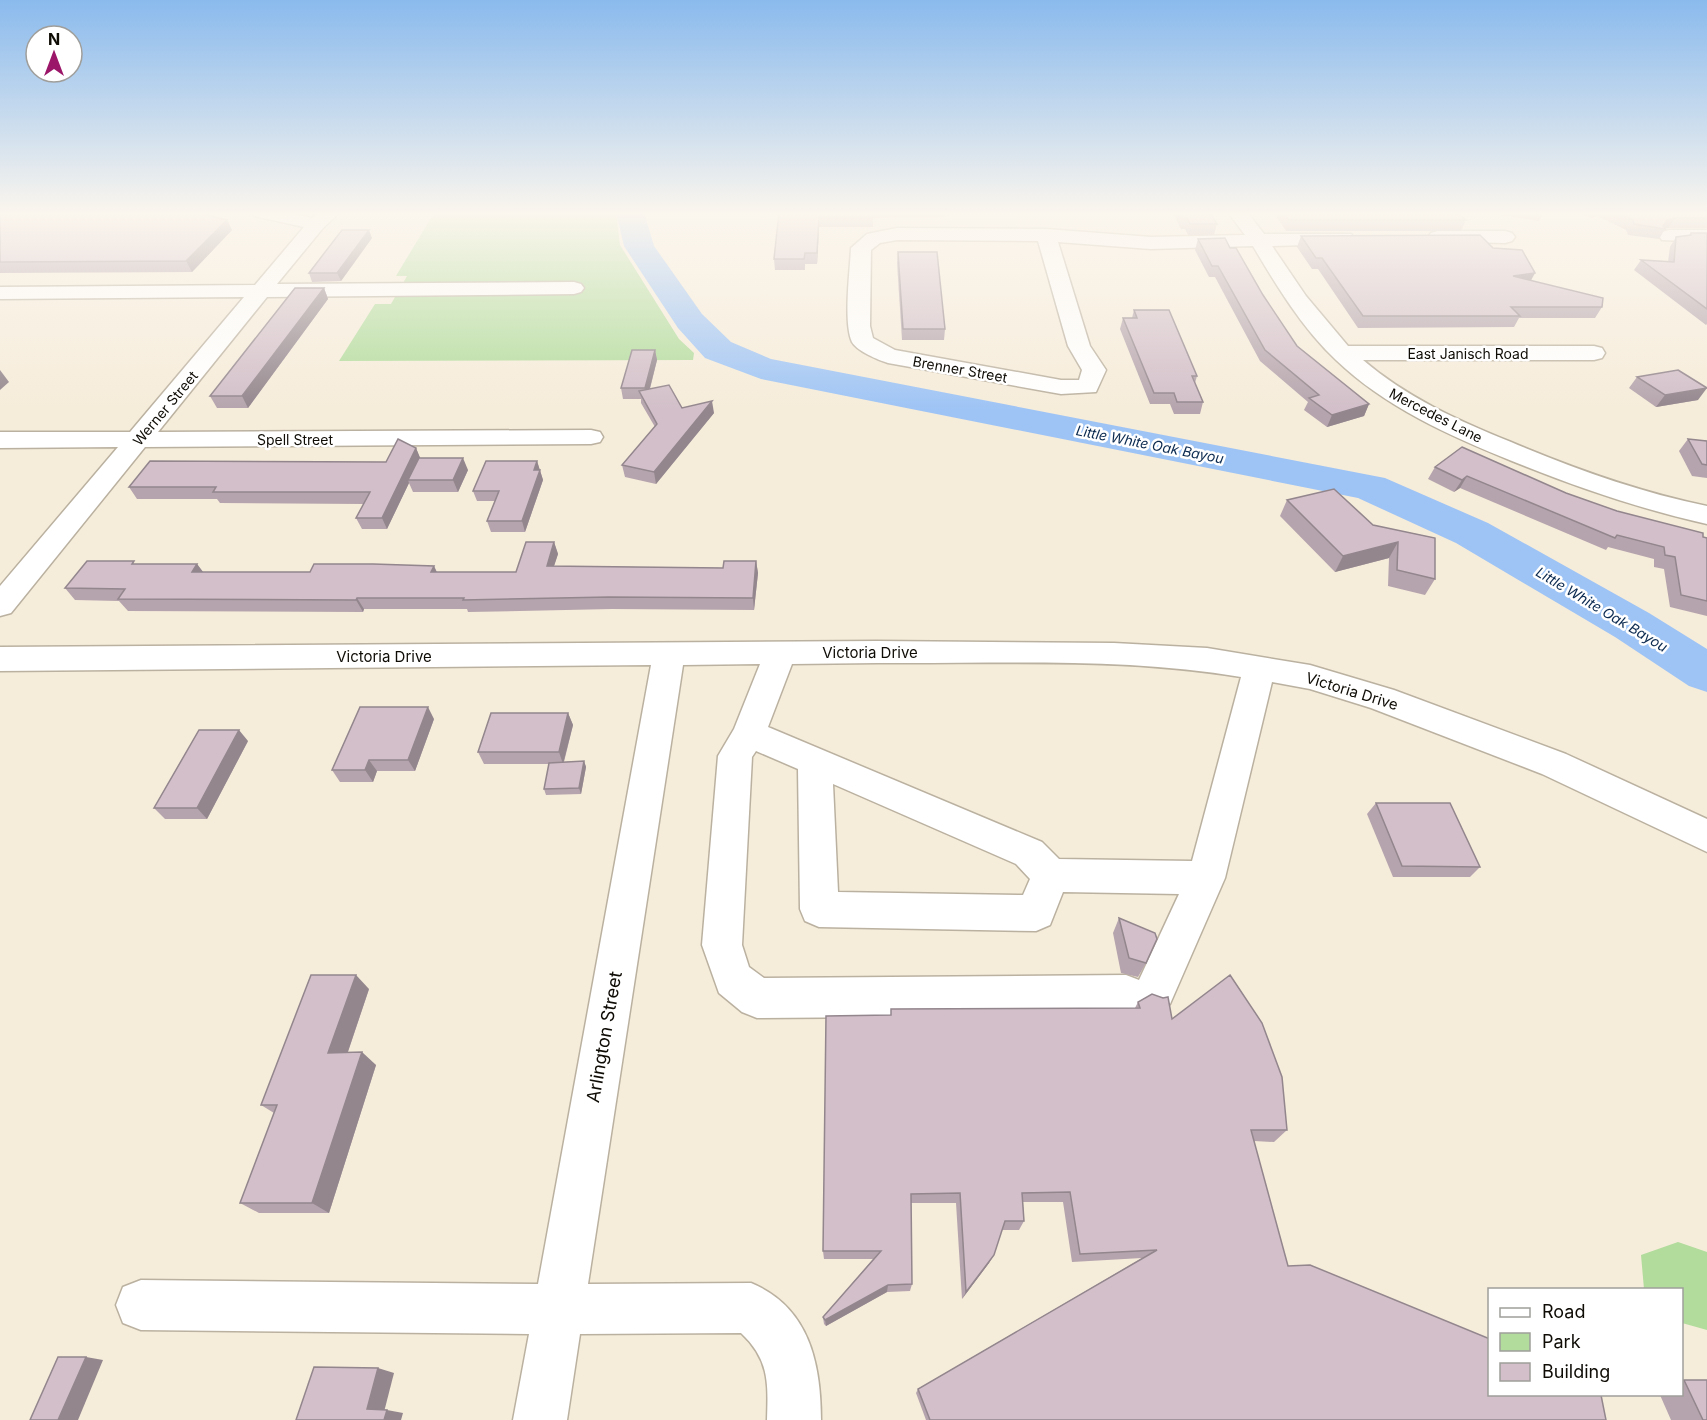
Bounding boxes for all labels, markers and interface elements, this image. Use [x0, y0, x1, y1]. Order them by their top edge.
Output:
north arrow [24, 24, 84, 84]
text: N [48, 29, 60, 49]
street label: East Janisch Road [1407, 345, 1529, 362]
street label: Brenner Street [911, 352, 1009, 386]
street label: Werner Street [129, 367, 201, 449]
street label: Mercedes Lane [1387, 384, 1485, 446]
water label: Little White Oak Bayou [1075, 421, 1225, 467]
street label: Spell Street [257, 431, 333, 448]
water label: Little White Oak Bayou [1533, 563, 1671, 655]
street label: Victoria Drive [822, 643, 918, 662]
street label: Victoria Drive [336, 647, 432, 666]
street label: Victoria Drive [1303, 668, 1401, 714]
street label: Arlington Street [582, 970, 626, 1104]
legend [1488, 1288, 1683, 1396]
text: Road [1542, 1301, 1585, 1322]
text: Park [1542, 1331, 1581, 1352]
text: Building [1542, 1361, 1610, 1382]

